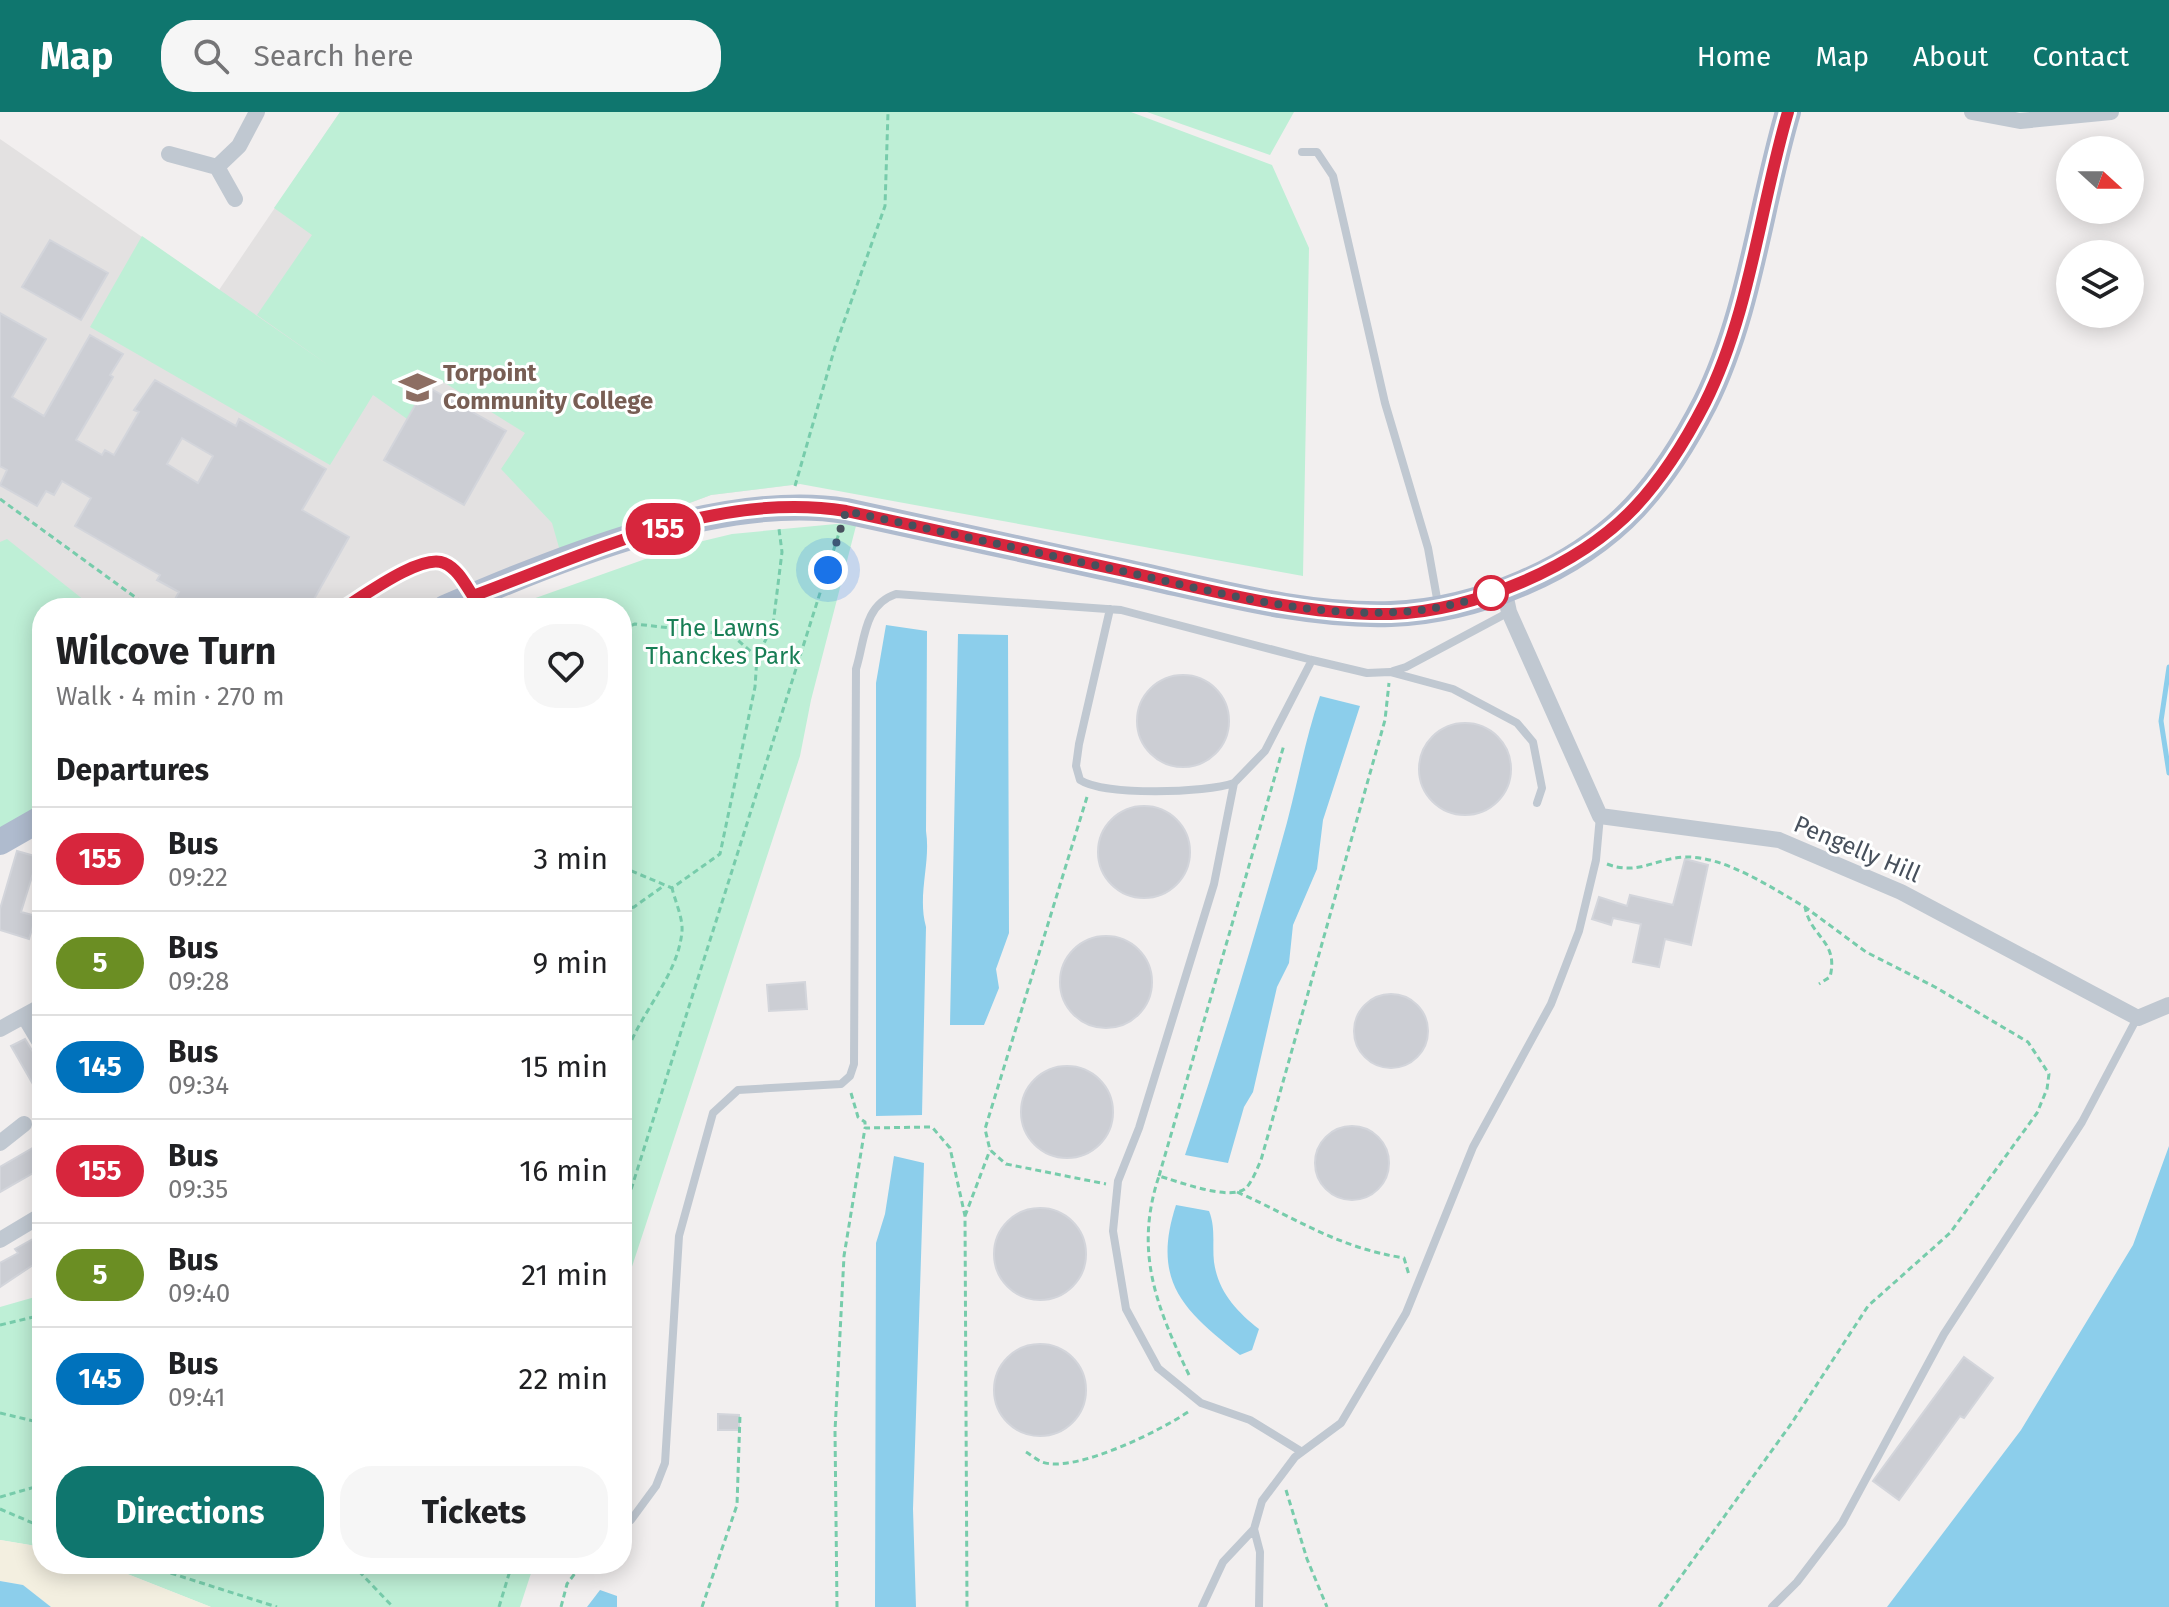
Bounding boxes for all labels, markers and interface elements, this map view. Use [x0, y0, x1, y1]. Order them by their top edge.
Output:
search box [161, 20, 721, 92]
text: Map [40, 33, 113, 79]
icon: search [189, 34, 233, 78]
text: Search here [253, 38, 414, 74]
text: Home [1697, 40, 1771, 73]
text: Map [1815, 40, 1869, 73]
text: About [1913, 40, 1988, 73]
text: Contact [2032, 40, 2129, 73]
north arrow [2056, 136, 2144, 224]
map controls [2056, 136, 2144, 328]
button: layers [2056, 240, 2144, 328]
place label: Torpoint Community College [443, 359, 653, 415]
school or university icon: Torpoint Community College [398, 368, 436, 406]
line badge: 155 [617, 503, 709, 555]
text: 155 [642, 512, 684, 545]
your location [808, 550, 848, 590]
unlabelled marker [1474, 576, 1508, 610]
park label: The Lawns Thanckes Park [645, 614, 801, 670]
button: heart [524, 624, 608, 708]
text: Wilcove Turn [56, 628, 276, 674]
text: Walk · 4 min · 270 m [56, 681, 285, 712]
text: Departures [56, 752, 209, 788]
street label: Pengelly Hill [1790, 810, 1924, 888]
text: Bus [168, 826, 218, 862]
text: 3 min [533, 841, 608, 877]
text: 155 [79, 842, 121, 875]
text: 09:22 [168, 862, 228, 893]
text: Bus [168, 930, 218, 966]
text: 9 min [533, 945, 608, 981]
text: 5 [92, 946, 108, 979]
text: 09:28 [168, 966, 229, 997]
text: Bus [168, 1034, 218, 1070]
text: 15 min [520, 1049, 608, 1085]
text: 145 [78, 1050, 122, 1083]
text: 09:34 [168, 1070, 229, 1101]
text: Bus [168, 1138, 218, 1174]
text: 16 min [519, 1153, 608, 1189]
text: 155 [79, 1154, 121, 1187]
text: 09:35 [168, 1174, 228, 1205]
text: Bus [168, 1242, 218, 1278]
text: 21 min [521, 1257, 608, 1293]
text: 5 [92, 1258, 108, 1291]
text: 09:40 [168, 1278, 230, 1309]
text: Bus [168, 1346, 218, 1382]
text: 22 min [519, 1361, 608, 1397]
text: 145 [78, 1362, 122, 1395]
text: 09:41 [168, 1382, 226, 1413]
button: Directions [56, 1466, 324, 1558]
button: Tickets [340, 1466, 608, 1558]

